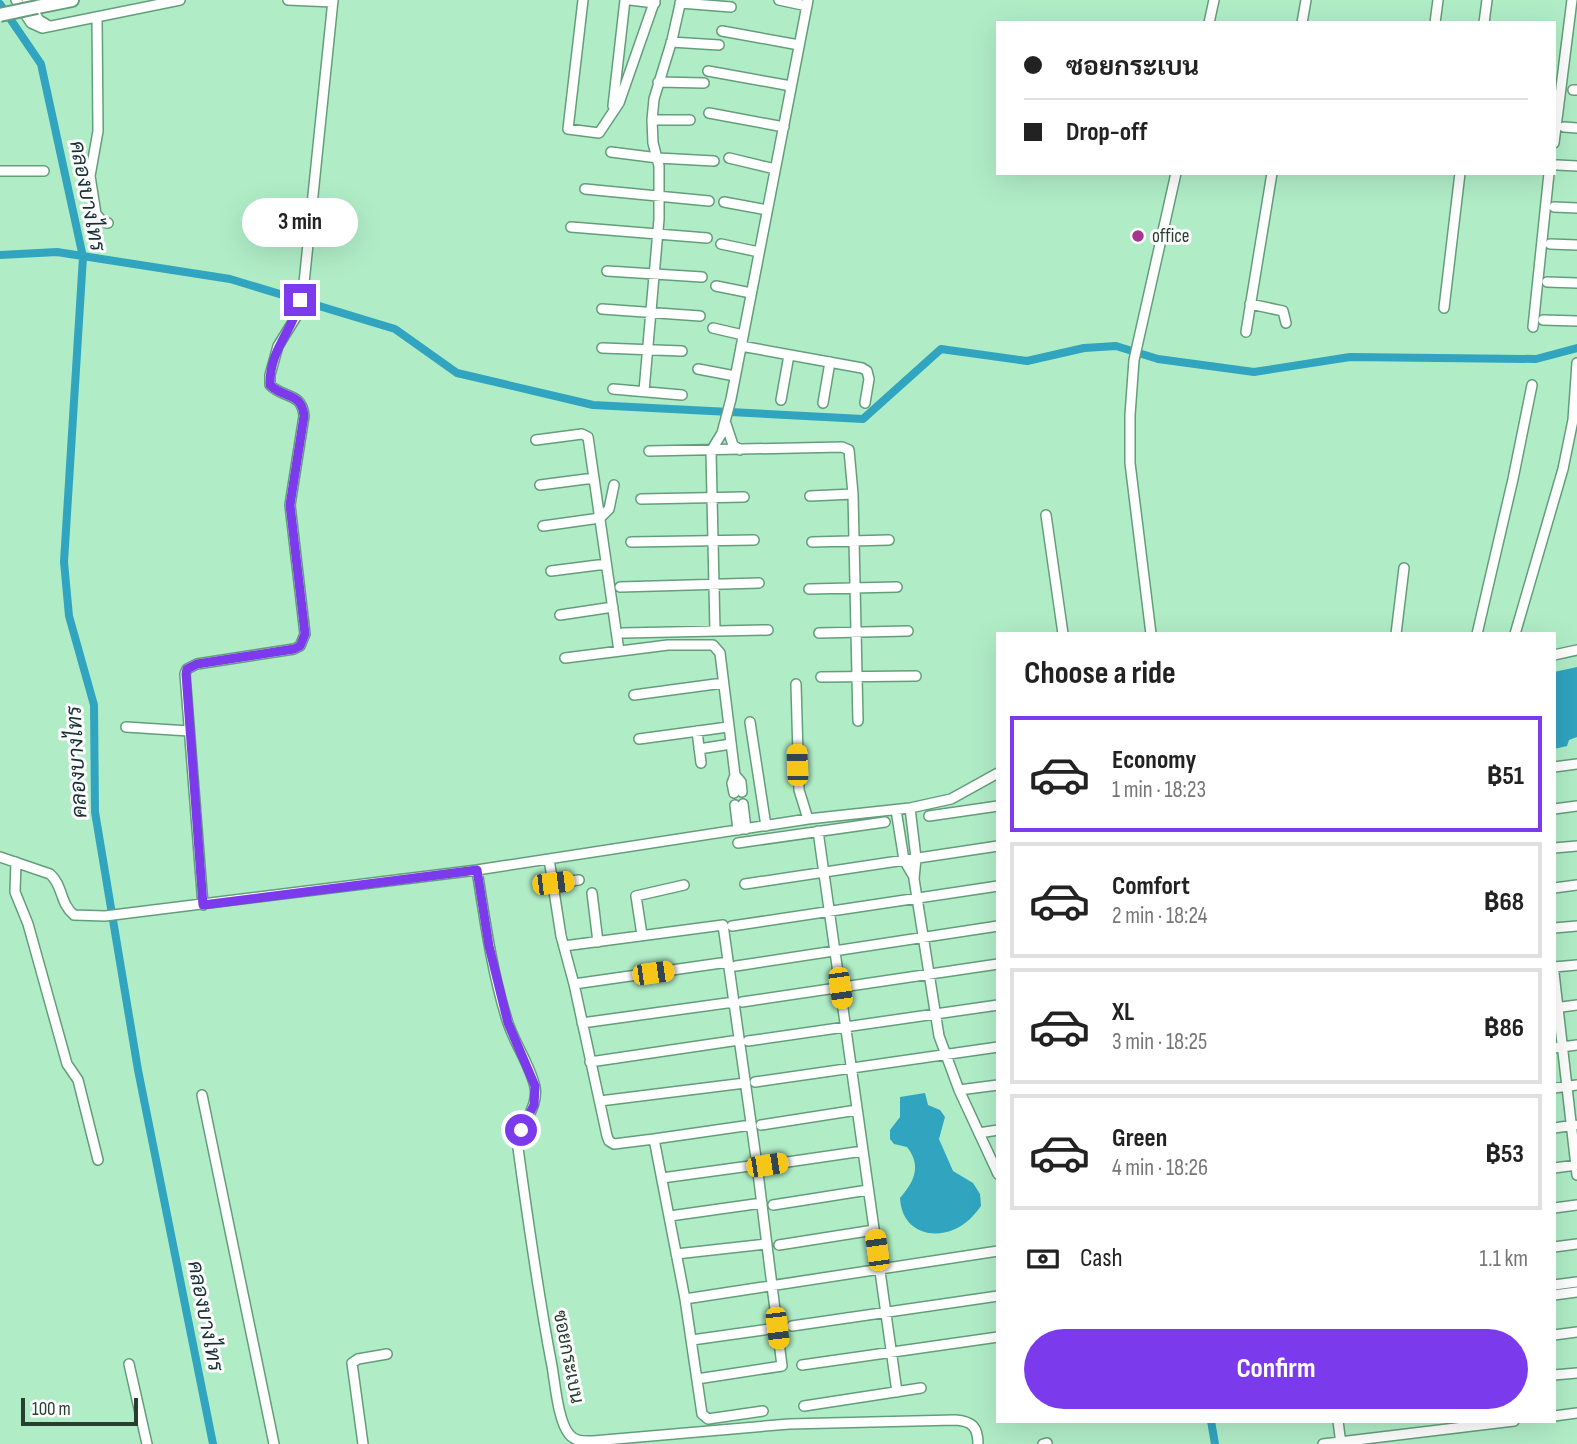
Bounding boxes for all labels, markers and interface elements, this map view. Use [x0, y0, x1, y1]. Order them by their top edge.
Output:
text: ซอยกระเบน [1066, 52, 1199, 83]
text: Drop-off [1066, 117, 1147, 148]
water label: คลองบางไทร [64, 138, 111, 254]
callout: 3 min [242, 198, 358, 247]
text: 3 min [278, 208, 322, 236]
place label: office [1152, 225, 1189, 248]
marker: office [1130, 228, 1146, 244]
route end [284, 284, 316, 316]
text: Choose a ride [1024, 654, 1176, 693]
water label: คลองบางไทร [61, 705, 92, 819]
icon: car [1028, 743, 1091, 806]
car [786, 744, 809, 786]
text: Economy [1112, 745, 1196, 776]
text: ฿51 [1487, 761, 1524, 792]
text: 1 min · 18:23 [1112, 776, 1206, 804]
icon: car [1028, 869, 1091, 932]
car [531, 870, 576, 896]
text: Comfort [1112, 871, 1190, 902]
text: ฿68 [1484, 887, 1524, 918]
text: 2 min · 18:24 [1112, 902, 1207, 930]
car [631, 960, 676, 986]
car [827, 966, 854, 1010]
icon: car [1028, 995, 1091, 1058]
text: XL [1112, 997, 1134, 1028]
text: ฿86 [1484, 1013, 1524, 1044]
text: 3 min · 18:25 [1112, 1028, 1207, 1056]
route start [505, 1114, 537, 1146]
icon: car [1028, 1121, 1091, 1184]
text: Green [1112, 1123, 1167, 1154]
text: ฿53 [1485, 1139, 1524, 1170]
car [745, 1151, 790, 1179]
text: 4 min · 18:26 [1112, 1154, 1208, 1182]
car [864, 1228, 891, 1272]
icon: cash [1024, 1240, 1062, 1278]
text: Cash [1080, 1243, 1123, 1274]
text: 1.1 km [1479, 1245, 1528, 1273]
water label: คลองบางไทร [182, 1258, 229, 1374]
car [765, 1306, 790, 1350]
street label: ซอยกระเบน [548, 1309, 588, 1405]
button: Confirm [1024, 1329, 1528, 1409]
scale bar [21, 1395, 138, 1427]
text: 100 m [32, 1398, 71, 1421]

